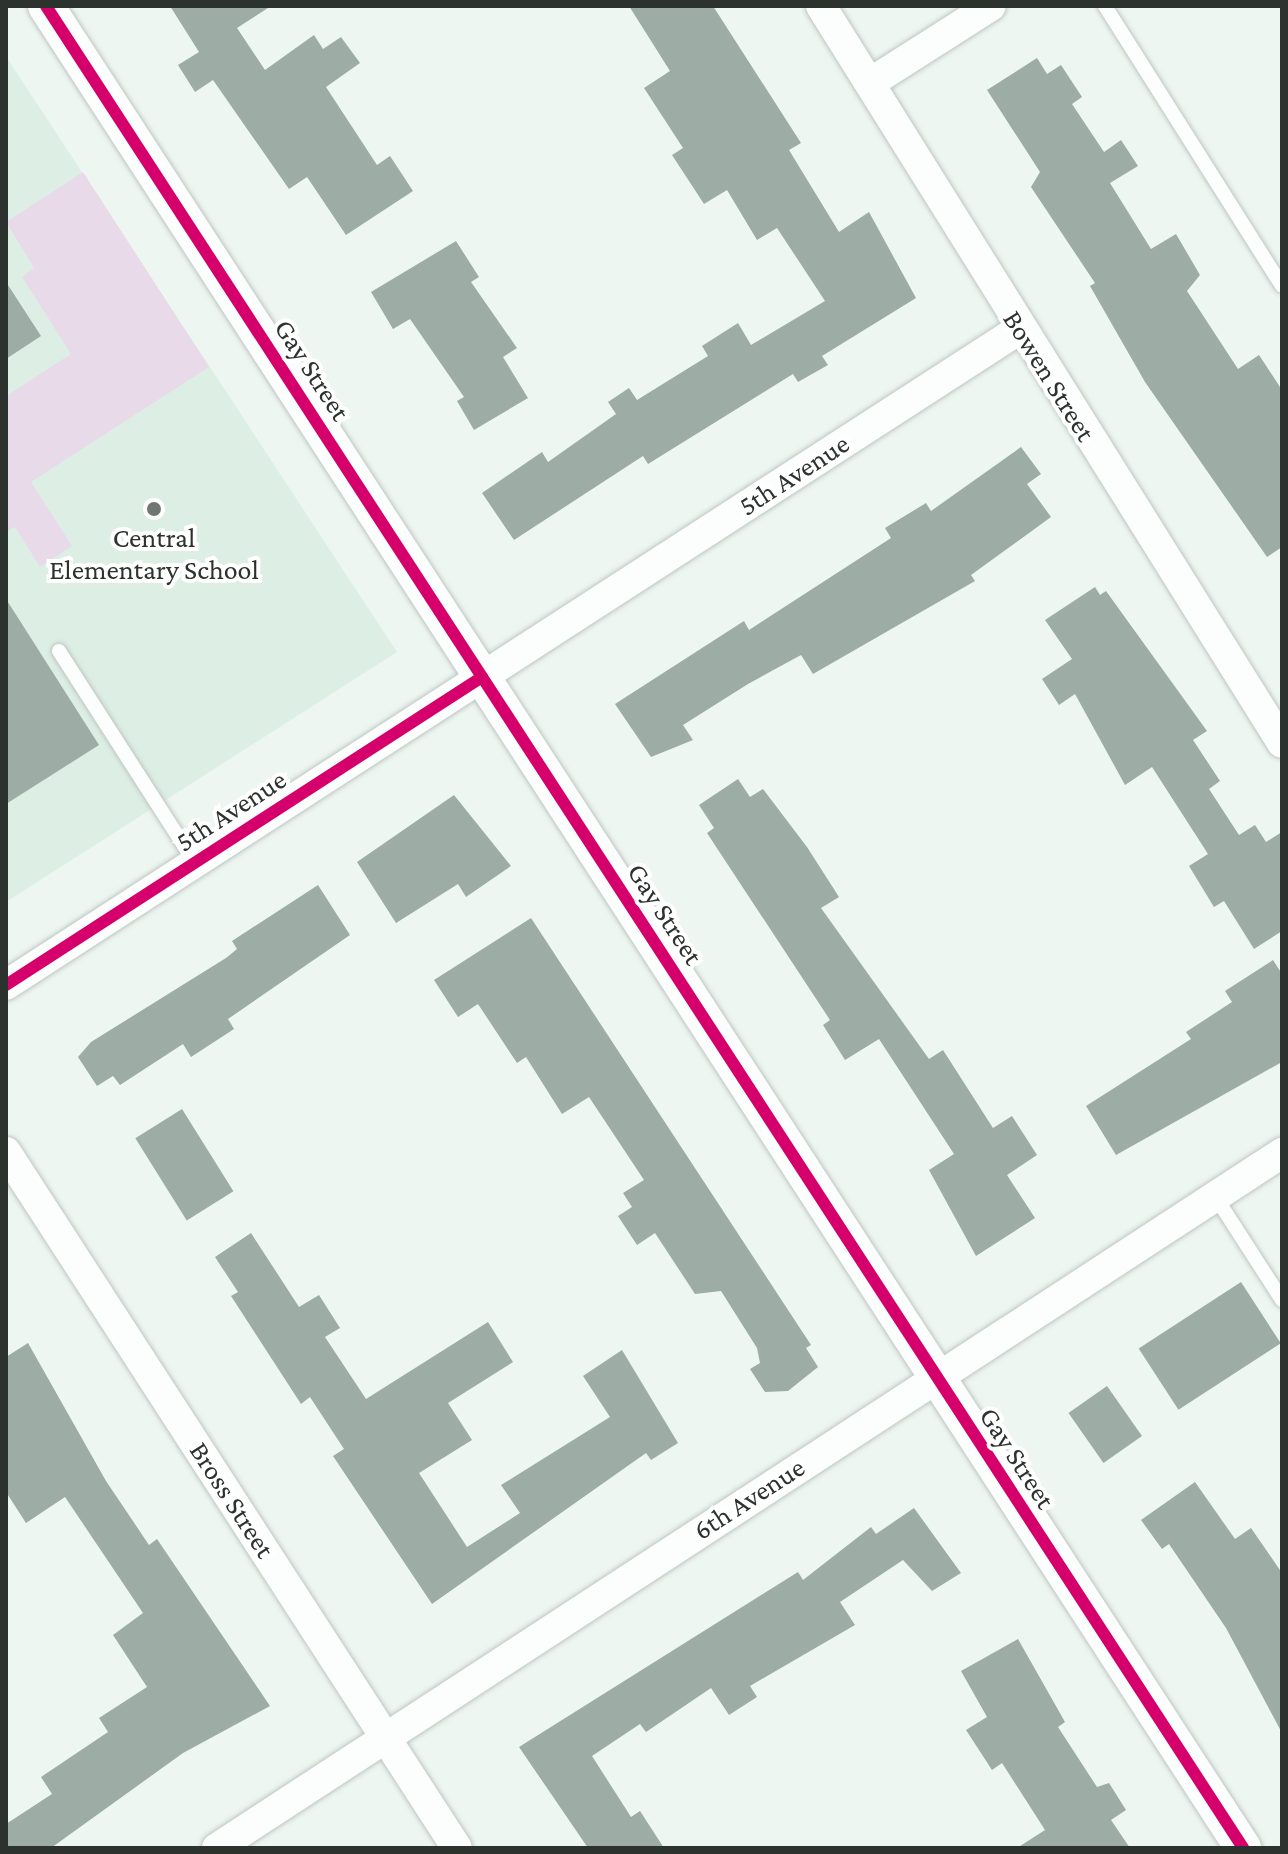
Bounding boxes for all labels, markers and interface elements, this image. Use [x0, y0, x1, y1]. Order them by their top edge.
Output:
street label: Bowen Street [996, 304, 1102, 448]
street label: Gay Street [267, 313, 357, 427]
street label: 5th Avenue [732, 427, 856, 523]
marker: Central Elementary School [145, 500, 163, 518]
place label: Central Elementary School [49, 521, 259, 587]
street label: 5th Avenue [169, 763, 293, 859]
street label: Gay Street [620, 857, 710, 971]
street label: Gay Street [972, 1401, 1062, 1515]
street label: Bross Street [182, 1436, 282, 1564]
street label: 6th Avenue [687, 1451, 811, 1547]

